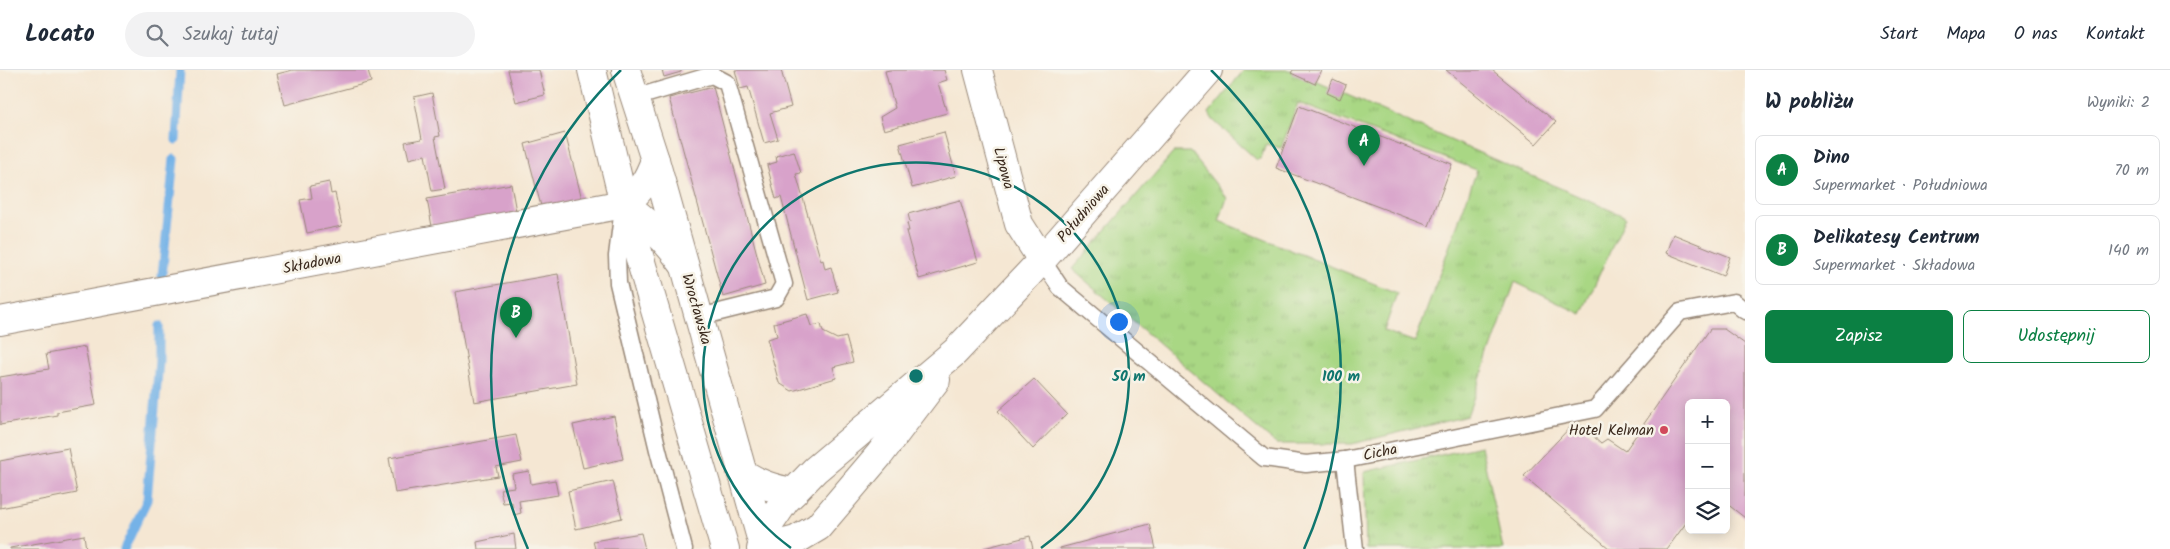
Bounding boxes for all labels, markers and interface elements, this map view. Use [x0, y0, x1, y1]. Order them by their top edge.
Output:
search box [125, 12, 475, 57]
text: Locato [25, 15, 95, 54]
text: Szukaj tutaj [183, 20, 278, 50]
text: Start [1880, 20, 1918, 49]
text: Mapa [1946, 20, 1986, 49]
text: O nas [2014, 20, 2058, 49]
text: Kontakt [2086, 20, 2145, 49]
icon: search [143, 21, 171, 49]
text: W pobliżu [1765, 86, 1853, 119]
text: Wyniki: 2 [2087, 90, 2150, 115]
pin: A [1348, 125, 1380, 166]
text: Dino [1813, 143, 1850, 173]
street label: Lipowa [986, 144, 1020, 192]
text: A [1777, 158, 1787, 183]
text: 70 m [2114, 158, 2149, 183]
text: Supermarket · Południowa [1813, 173, 1988, 198]
street label: Południowa [1052, 179, 1116, 248]
text: Delikatesy Centrum [1813, 223, 1980, 253]
text: B [1777, 238, 1787, 263]
text: 140 m [2108, 238, 2149, 263]
street label: Składowa [281, 247, 343, 281]
text: Supermarket · Składowa [1813, 253, 1975, 278]
street label: Wrocławska [674, 271, 718, 348]
pin: B [500, 297, 532, 338]
your location [1106, 309, 1132, 335]
button: Zapisz [1765, 310, 1953, 363]
button: Udostępnij [1963, 310, 2150, 363]
text: 50 m [1111, 365, 1146, 389]
text: 100 m [1322, 365, 1360, 389]
centre of rings [907, 367, 925, 385]
map controls [1685, 399, 1730, 534]
button: + [1685, 399, 1730, 444]
place label: Hotel Kelman [1569, 419, 1654, 443]
marker: Hotel Kelman [1658, 424, 1670, 436]
street label: Cicha [1361, 438, 1399, 468]
button: − [1685, 444, 1730, 489]
button: layers [1685, 489, 1730, 534]

